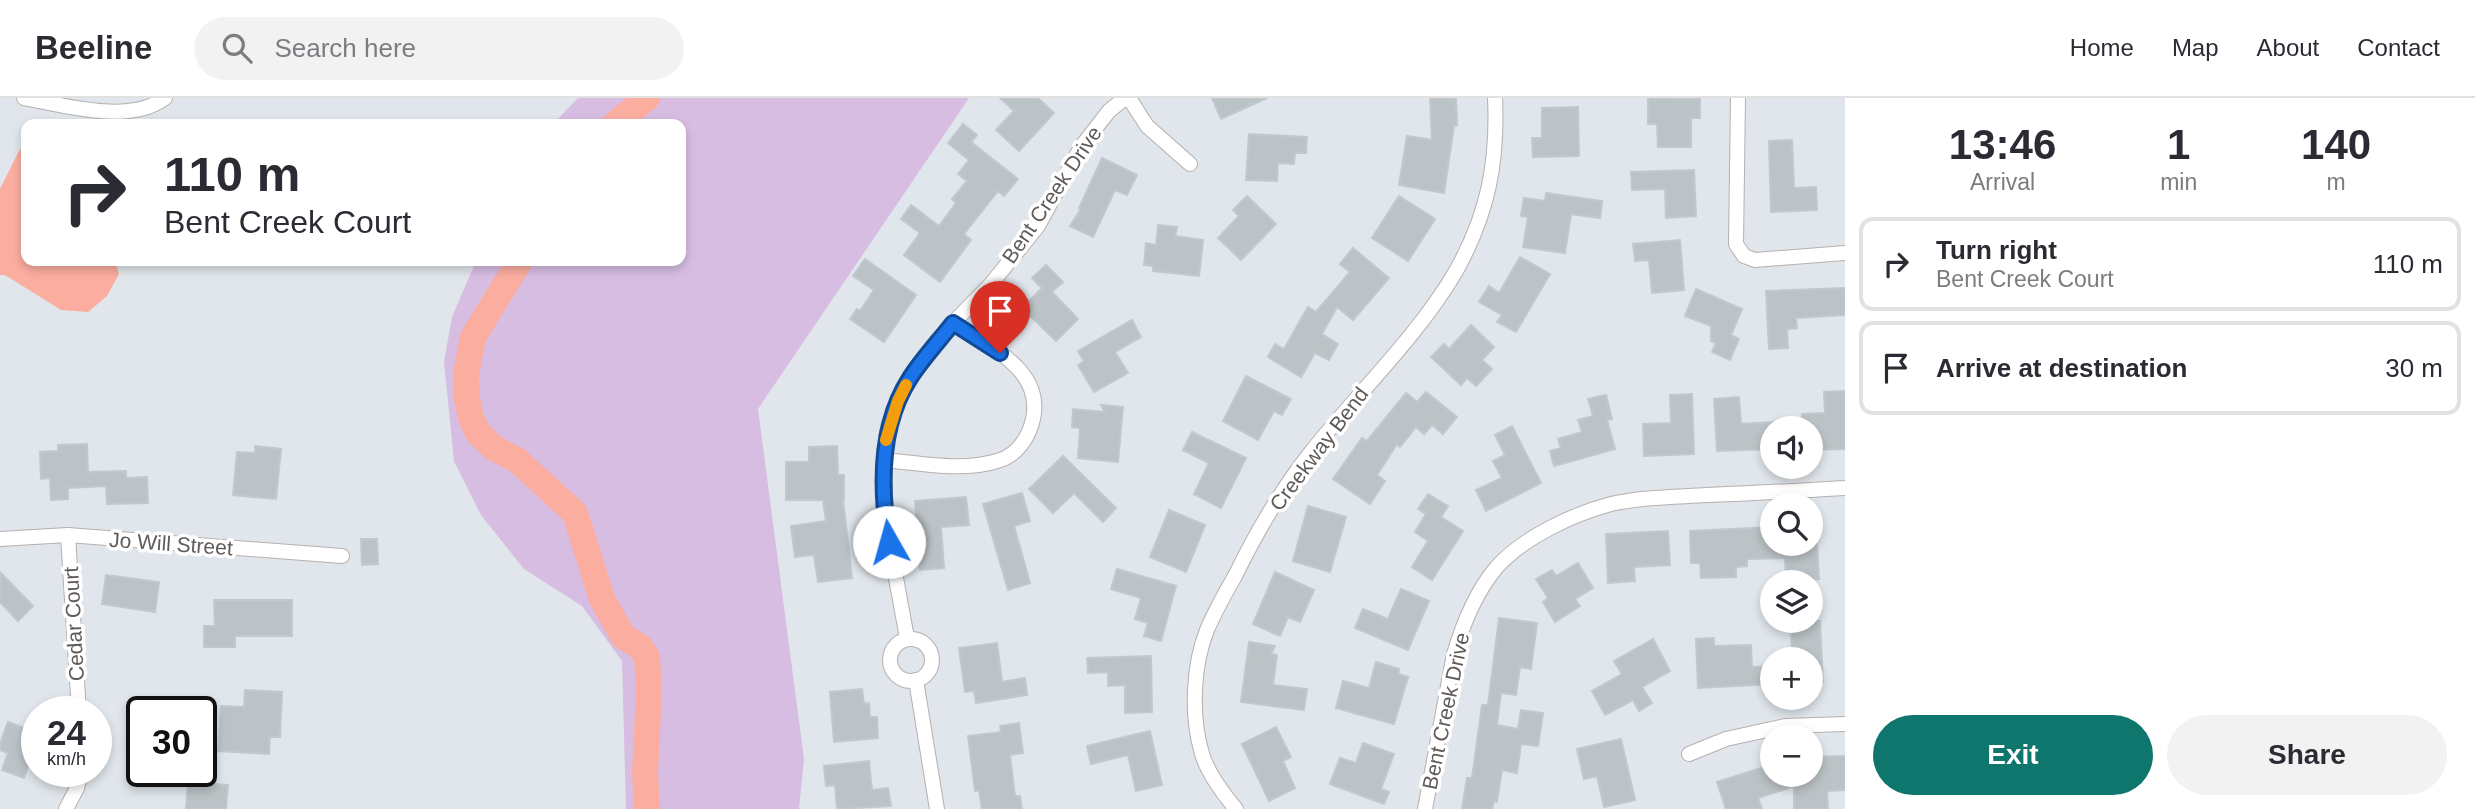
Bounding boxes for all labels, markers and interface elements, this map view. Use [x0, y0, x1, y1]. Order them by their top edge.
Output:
search box [194, 17, 684, 80]
text: Beeline [35, 29, 152, 66]
icon: search [218, 29, 256, 67]
text: Search here [274, 33, 416, 63]
text: Home [2070, 34, 2134, 61]
text: Map [2172, 34, 2219, 61]
text: About [2257, 34, 2319, 61]
text: Contact [2357, 34, 2440, 61]
text: 13:46 [1949, 121, 2056, 168]
text: 1 [2167, 121, 2190, 168]
text: 140 [2301, 121, 2371, 168]
street label: Bent Creek Drive [997, 122, 1106, 267]
icon: right [49, 147, 140, 238]
text: 110 m [164, 147, 300, 201]
text: Arrival [1970, 169, 2035, 195]
text: min [2160, 169, 2197, 195]
text: m [2327, 169, 2346, 195]
text: Bent Creek Court [164, 204, 411, 240]
text: Turn right [1936, 235, 2057, 265]
icon: right [1877, 245, 1915, 283]
text: 110 m [2373, 249, 2443, 279]
text: Bent Creek Court [1936, 266, 2114, 292]
pin [970, 281, 1030, 353]
icon: arrive [981, 292, 1019, 330]
icon: arrive [1877, 349, 1915, 387]
text: Arrive at destination [1936, 353, 2187, 383]
text: 30 m [2385, 353, 2443, 383]
street label: Creekway Bend [1265, 383, 1372, 515]
map controls [1760, 416, 1823, 787]
button: sound [1760, 416, 1823, 479]
button: search [1760, 493, 1823, 556]
position arrow [852, 505, 926, 579]
street label: Jo Will Street [109, 528, 234, 559]
street label: Cedar Court [59, 566, 88, 682]
button: layers [1760, 570, 1823, 633]
street label: Bent Creek Drive [1418, 630, 1473, 791]
button: + [1760, 647, 1823, 710]
speed limit sign: 30 [126, 696, 217, 787]
text: 24 [47, 713, 86, 752]
button: Exit [1873, 715, 2153, 795]
button: Share [2167, 715, 2447, 795]
button: − [1760, 724, 1823, 787]
text: km/h [47, 749, 86, 769]

